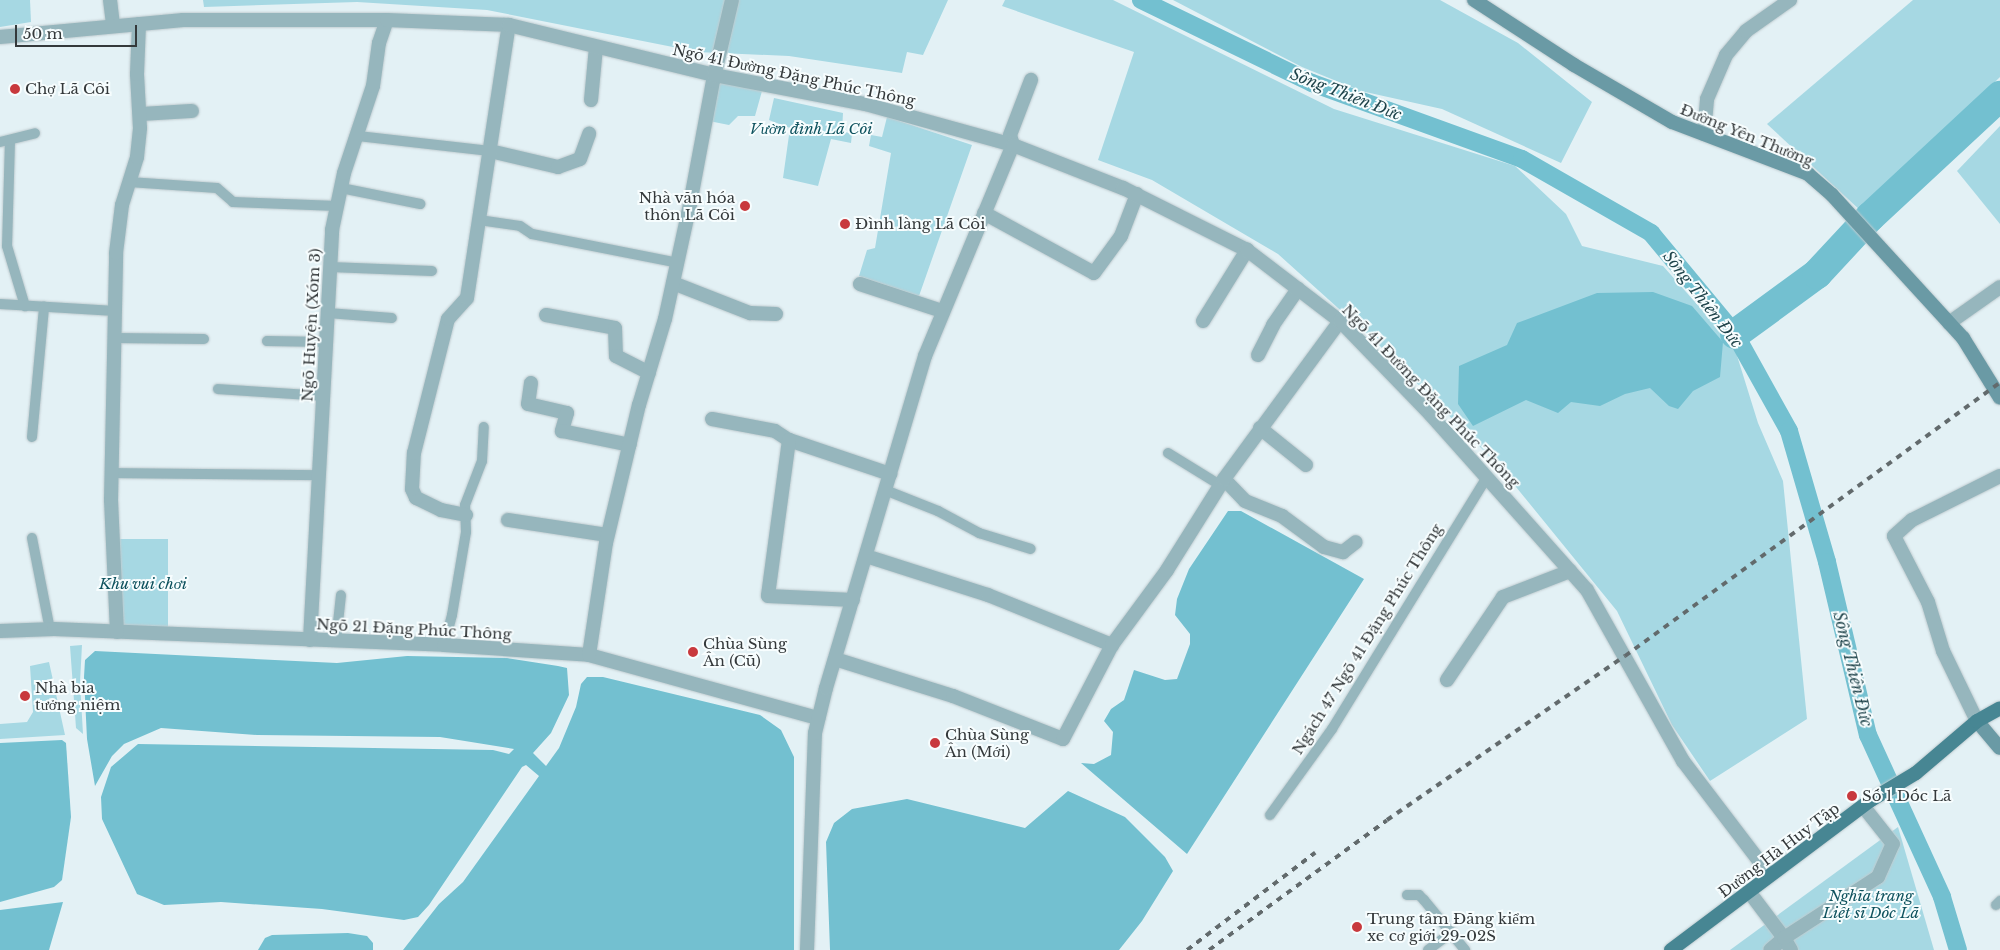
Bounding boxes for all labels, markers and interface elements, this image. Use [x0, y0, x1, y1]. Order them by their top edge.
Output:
scale bar [18, 15, 140, 47]
text: 50 m [23, 24, 63, 43]
street label: Ngõ 41 Đường Đặng Phúc Thông [671, 40, 917, 110]
water label: Sông Thiên Đức [1287, 64, 1405, 124]
place label: Chợ Lã Côi [25, 80, 110, 98]
marker: Chợ Lã Côi [9, 83, 21, 95]
street label: Đường Yên Thường [1677, 100, 1817, 170]
park label: Vườn đình Lã Côi [749, 120, 873, 138]
place label: Nhà văn hóa thôn Lã Côi [638, 188, 735, 223]
marker: Nhà văn hóa thôn Lã Côi [739, 200, 751, 212]
place label: Đình làng Lã Côi [855, 215, 986, 233]
marker: Đình làng Lã Côi [839, 218, 851, 230]
water label: Sông Thiên Đức [1659, 246, 1747, 352]
street label: Ngõ Huyện (Xóm 3) [298, 248, 324, 402]
street label: Ngõ 41 Đường Đặng Phúc Thông [1338, 300, 1524, 492]
street label: Ngách 47 Ngõ 41 Đặng Phúc Thông [1288, 520, 1446, 758]
park label: Khu vui chơi [98, 575, 188, 593]
water label: Sông Thiên Đức [1829, 609, 1877, 729]
street label: Ngõ 21 Đặng Phúc Thông [316, 615, 512, 643]
place label: Chùa Sùng Ân (Cũ) [703, 634, 787, 669]
marker: Chùa Sùng Ân (Cũ) [687, 646, 699, 658]
place label: Nhà bia tưởng niệm [35, 678, 120, 713]
marker: Nhà bia tưởng niệm [19, 690, 31, 702]
place label: Chùa Sùng Ân (Mới) [945, 725, 1029, 760]
marker: Chùa Sùng Ân (Mới) [929, 737, 941, 749]
place label: Số 1 Dốc Lã [1862, 787, 1951, 805]
marker: Số 1 Dốc Lã [1846, 790, 1858, 802]
street label: Đường Hà Huy Tập [1715, 798, 1843, 902]
park label: Nghĩa trang Liệt sĩ Dốc Lã [1823, 886, 1919, 921]
place label: Trung tâm Đăng kiểm xe cơ giới 29-02S [1367, 909, 1535, 944]
marker: Trung tâm Đăng kiểm xe cơ giới 29-02S [1351, 921, 1363, 933]

